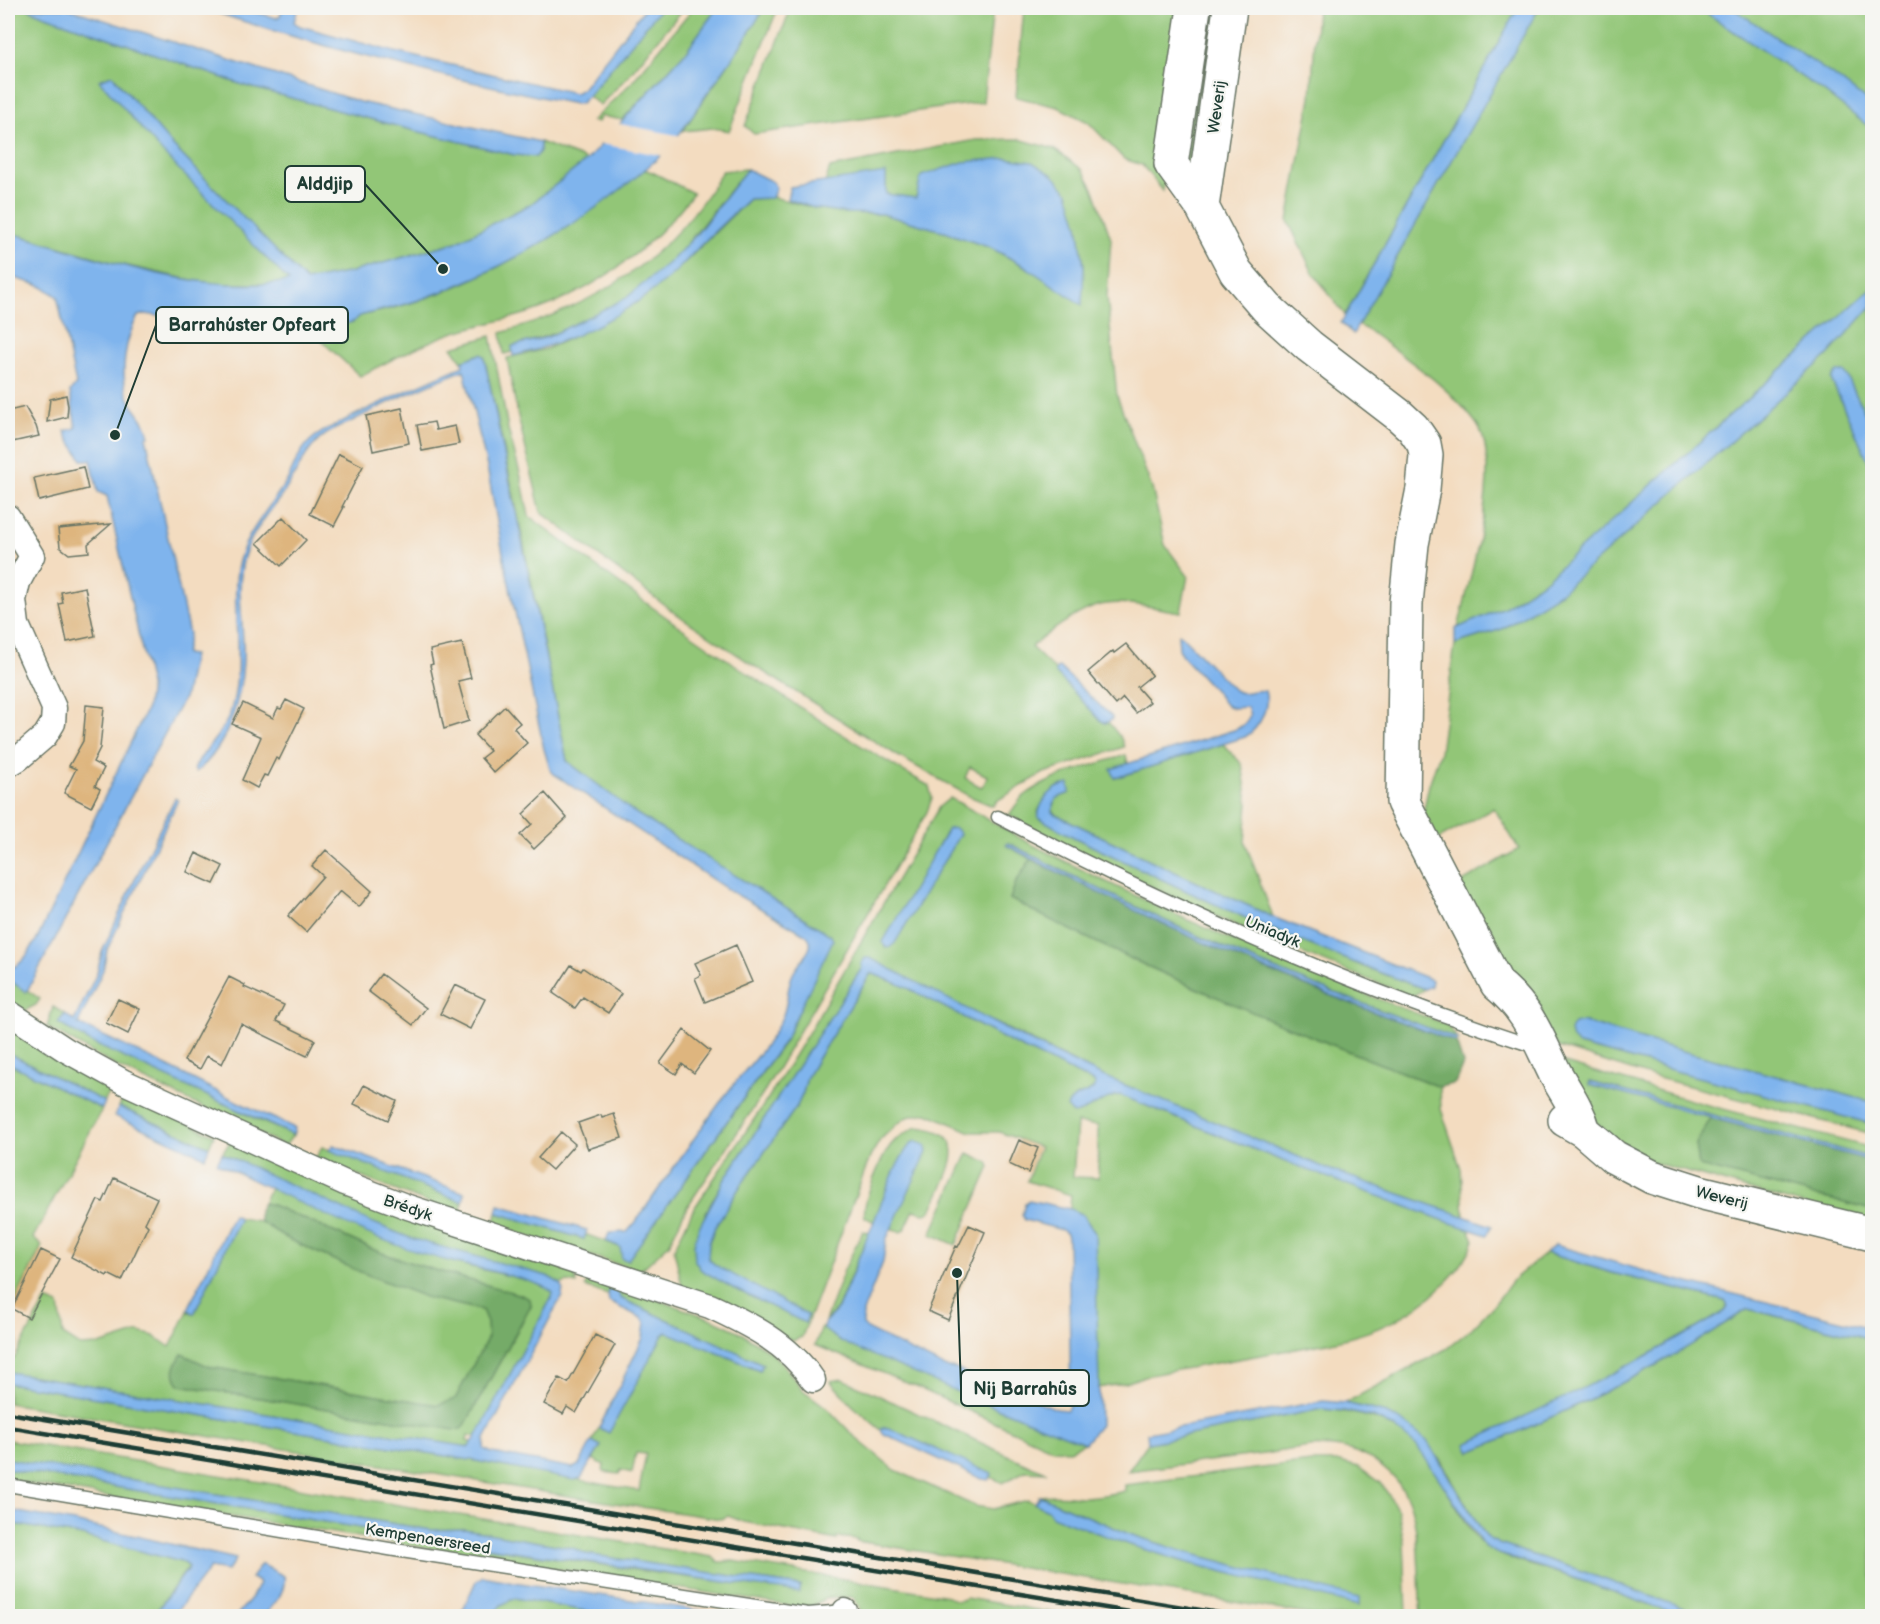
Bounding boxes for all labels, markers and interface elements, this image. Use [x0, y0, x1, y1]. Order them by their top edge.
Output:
street label: Weverij [1204, 79, 1231, 135]
callout: Alddjip [285, 166, 365, 202]
text: Alddjip [296, 174, 353, 195]
callout: Barrahúster Opfeart [156, 307, 348, 343]
text: Barrahúster Opfeart [168, 315, 336, 336]
street label: Uniadyk [1242, 912, 1303, 952]
street label: Weverij [1693, 1183, 1750, 1214]
street label: Brédyk [381, 1191, 435, 1226]
callout: Nij Barrahûs [961, 1370, 1089, 1406]
text: Nij Barrahûs [973, 1379, 1077, 1400]
street label: Kempenaersreed [364, 1520, 492, 1559]

